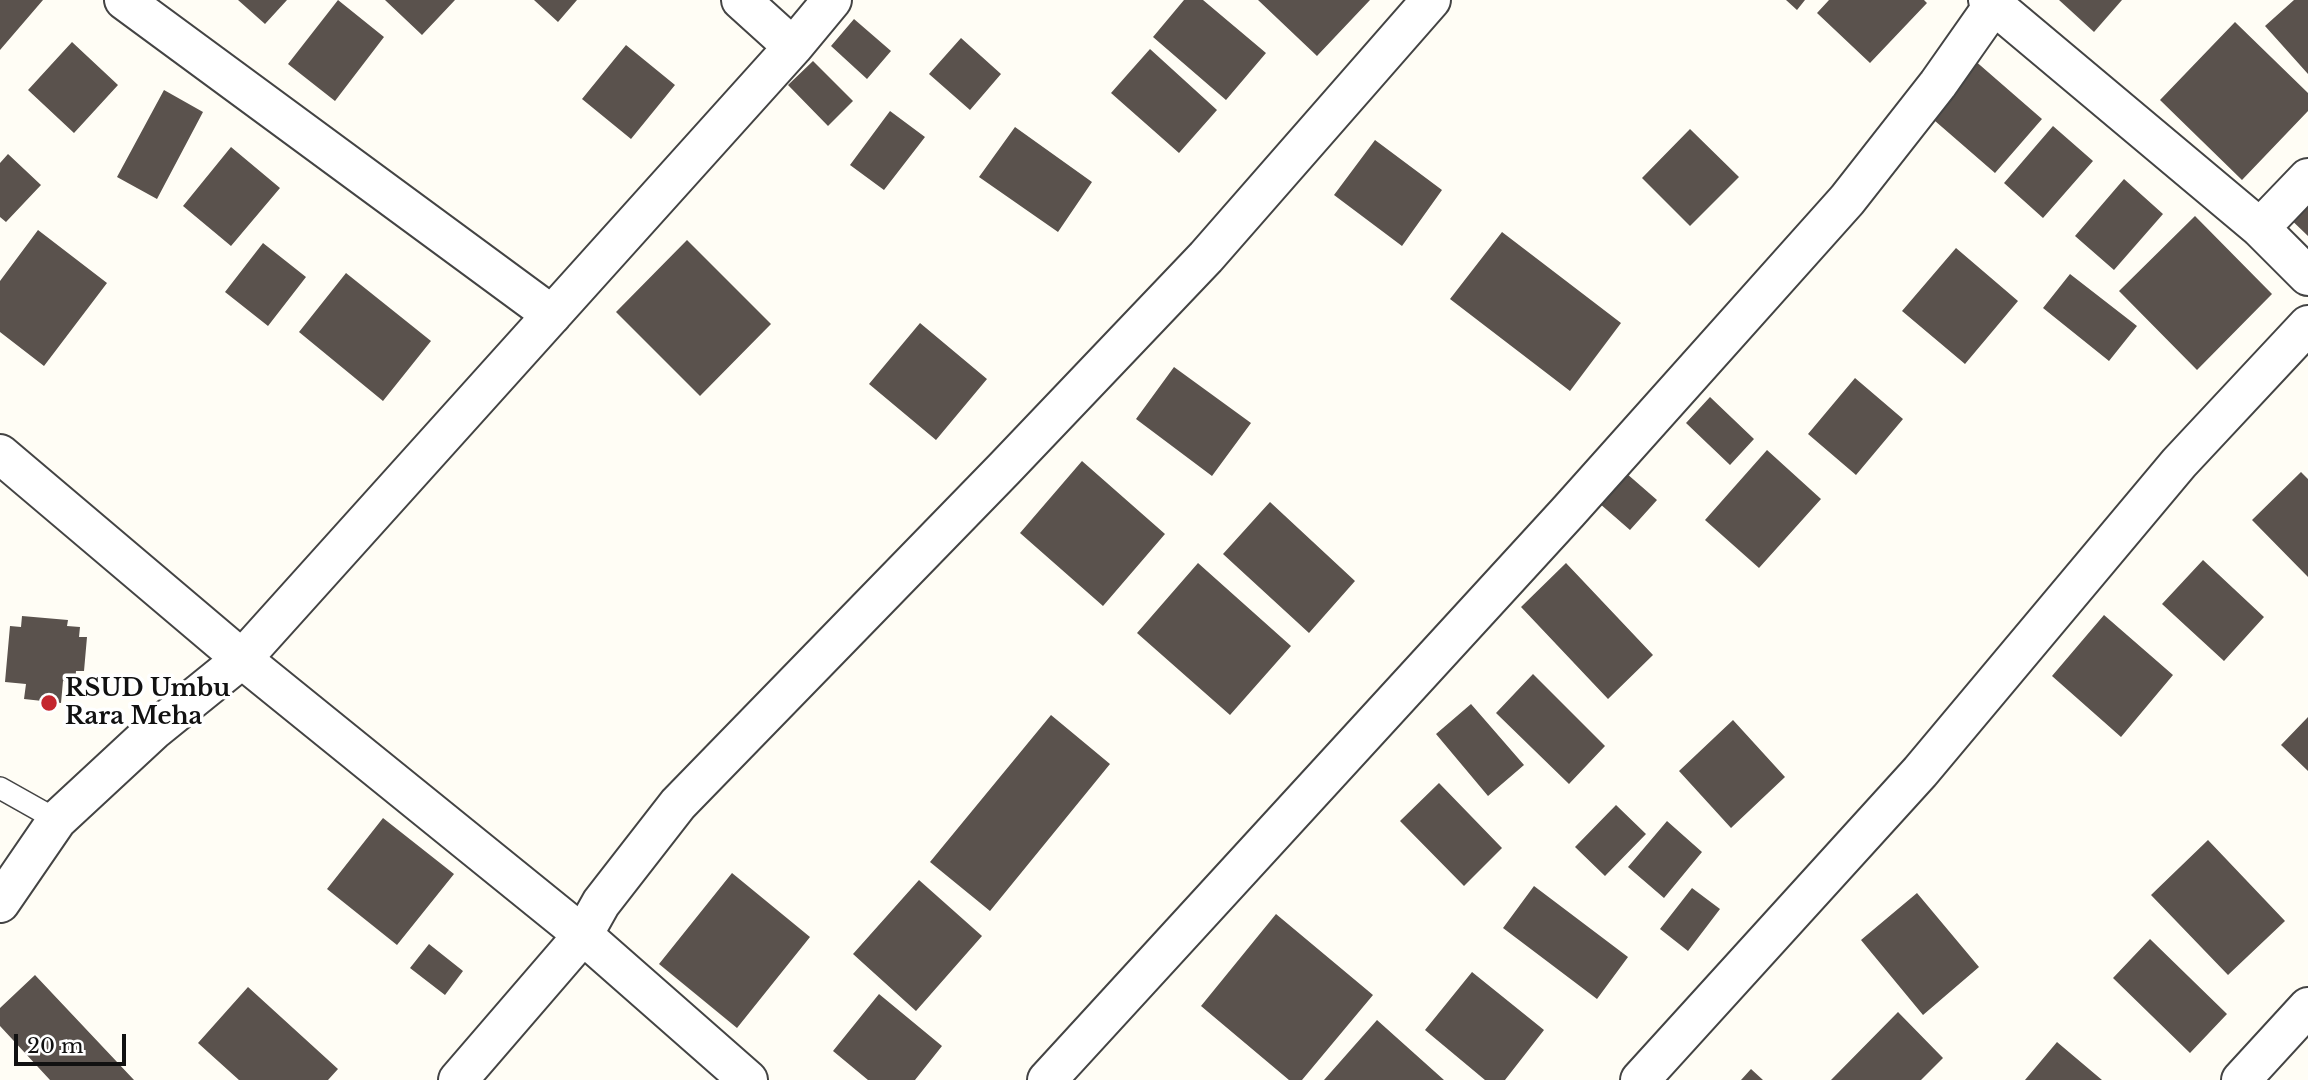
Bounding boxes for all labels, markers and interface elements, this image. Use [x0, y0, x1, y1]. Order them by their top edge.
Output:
place label: RSUD Umbu Rara Meha [65, 675, 230, 731]
marker: RSUD Umbu Rara Meha [39, 693, 59, 713]
scale bar [18, 1020, 130, 1064]
text: 20 m [27, 1033, 84, 1059]

